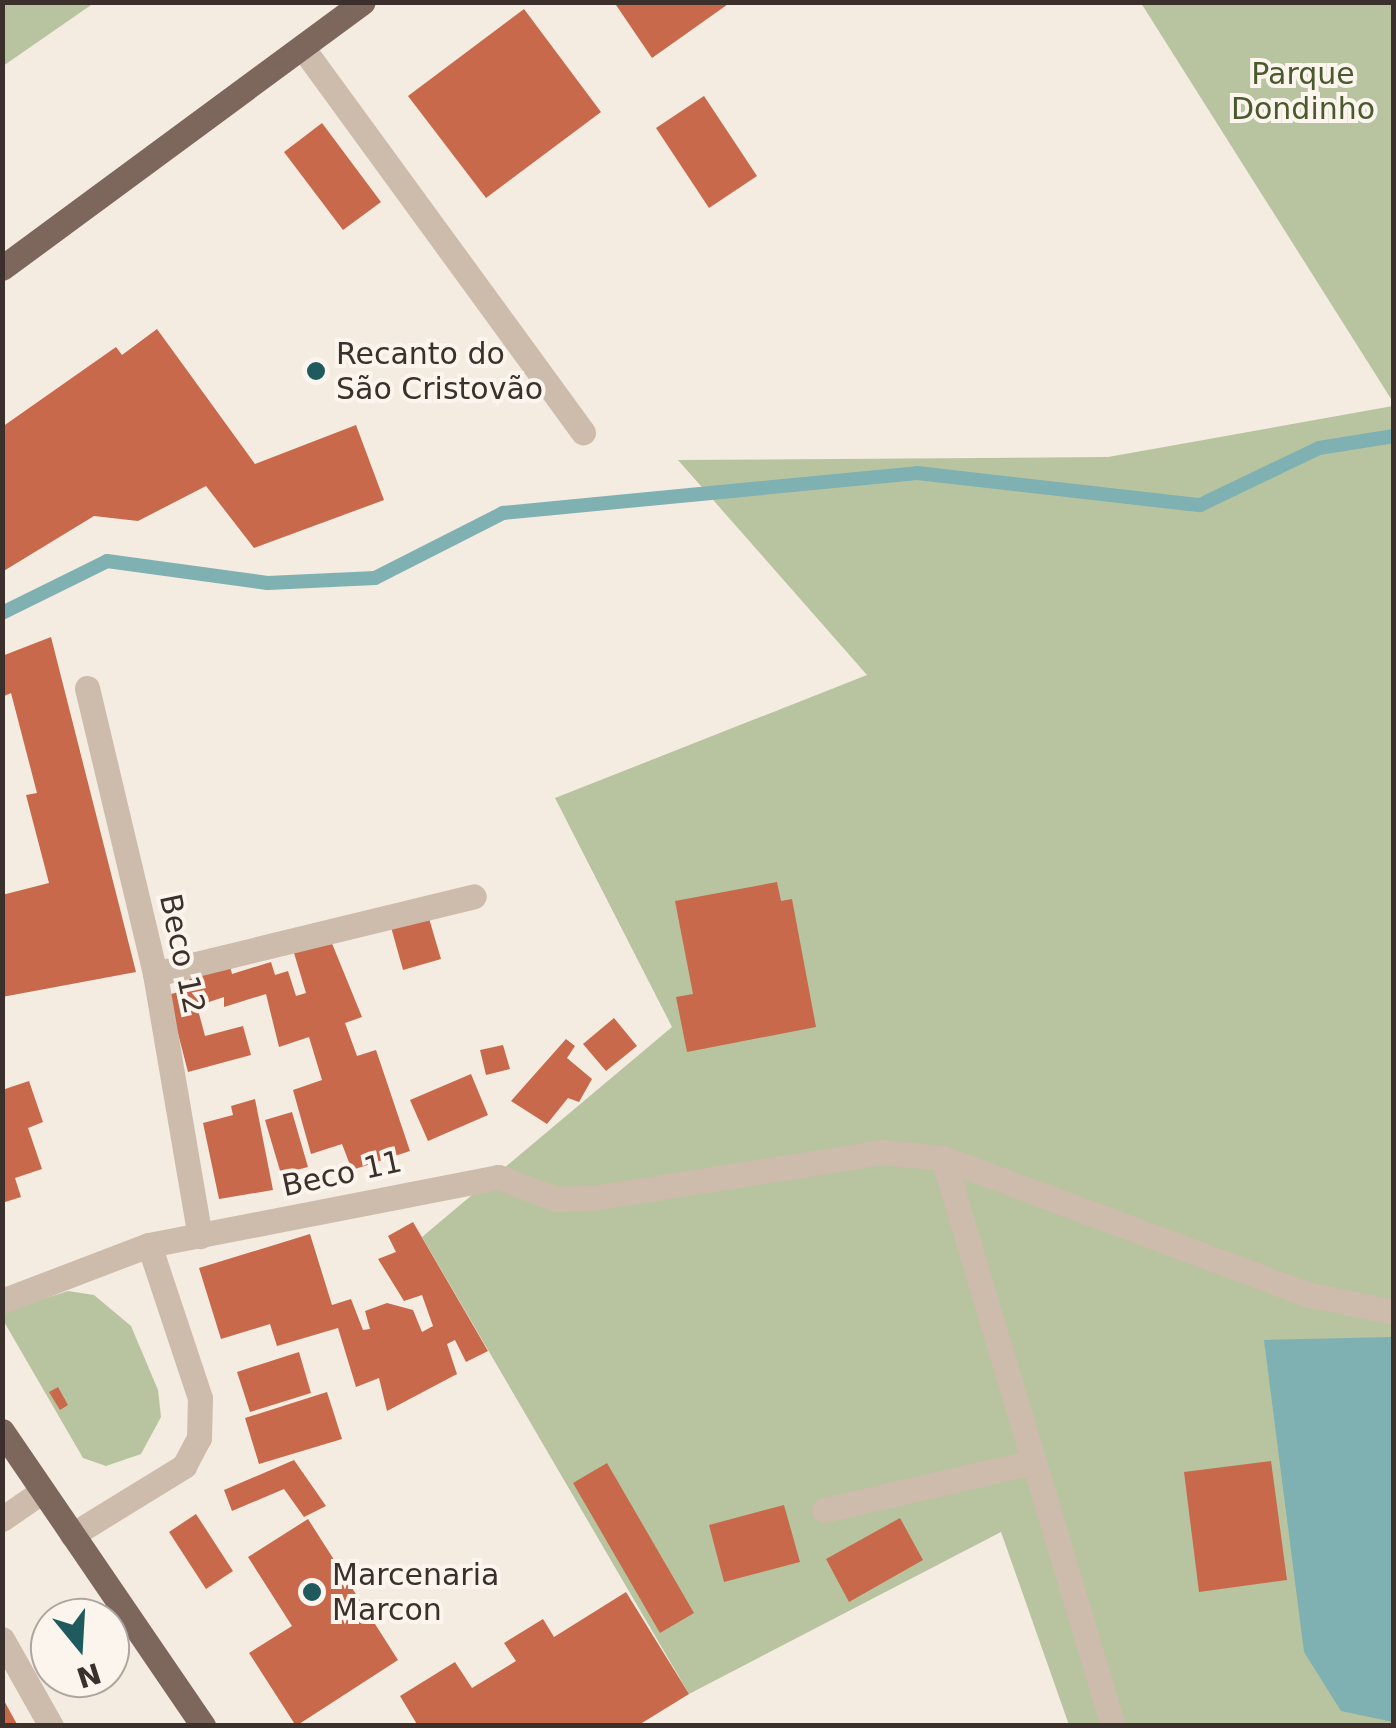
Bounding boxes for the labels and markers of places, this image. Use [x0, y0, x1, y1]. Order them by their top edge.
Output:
place label: Recanto do São Cristovão [336, 336, 543, 406]
marker: Recanto do São Cristovão [305, 360, 327, 382]
place label: Marcenaria Marcon [332, 1557, 499, 1628]
marker: Marcenaria Marcon [301, 1581, 323, 1603]

